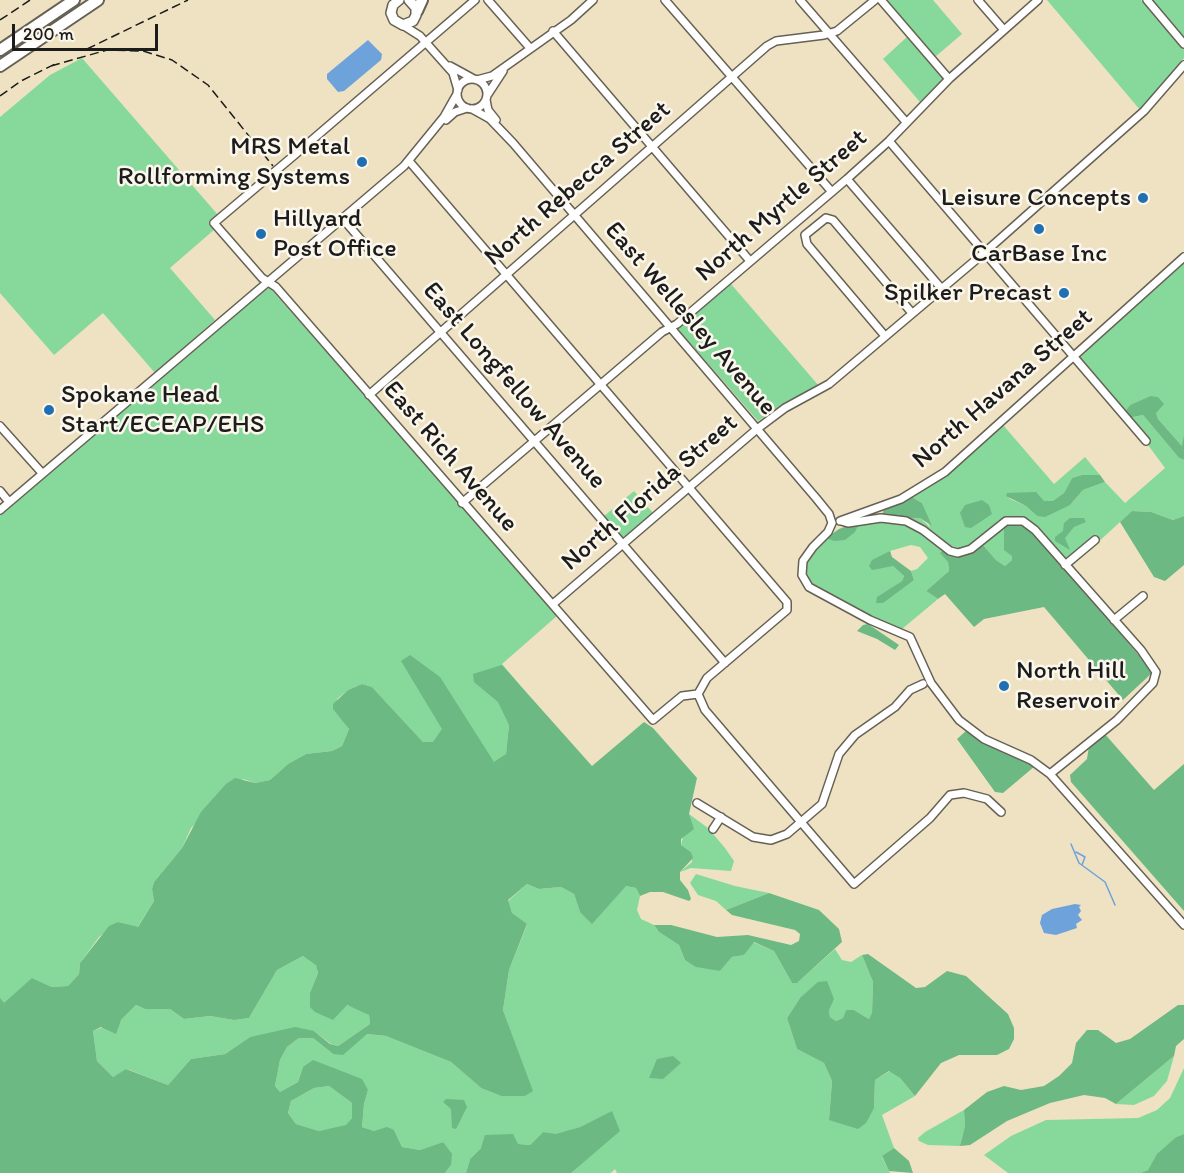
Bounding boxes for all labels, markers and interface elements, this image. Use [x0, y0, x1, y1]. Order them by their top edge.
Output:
scale bar [15, 12, 160, 50]
text: 200 m [23, 23, 74, 45]
street label: North Rebecca Street [479, 95, 677, 273]
street label: North Myrtle Street [690, 123, 874, 289]
place label: MRS Metal Rollforming Systems [118, 131, 350, 192]
marker: MRS Metal Rollforming Systems [355, 155, 369, 169]
place label: Leisure Concepts [941, 182, 1131, 214]
marker: Leisure Concepts [1136, 191, 1150, 205]
place label: Hillyard Post Office [273, 203, 397, 264]
street label: East Wellesley Avenue [597, 216, 783, 422]
marker: CarBase Inc [1032, 222, 1046, 236]
marker: Hillyard Post Office [254, 227, 268, 241]
place label: CarBase Inc [971, 238, 1107, 270]
street label: East Longfellow Avenue [416, 276, 612, 496]
place label: Spilker Precast [884, 277, 1052, 309]
marker: Spilker Precast [1057, 286, 1071, 300]
street label: North Havana Street [906, 302, 1100, 476]
street label: East Rich Avenue [376, 375, 524, 539]
place label: Spokane Head Start/ECEAP/EHS [61, 379, 264, 440]
marker: Spokane Head Start/ECEAP/EHS [42, 403, 56, 417]
street label: North Florida Street [556, 408, 744, 578]
place label: North Hill Reservoir [1016, 655, 1126, 716]
marker: North Hill Reservoir [997, 679, 1011, 693]

